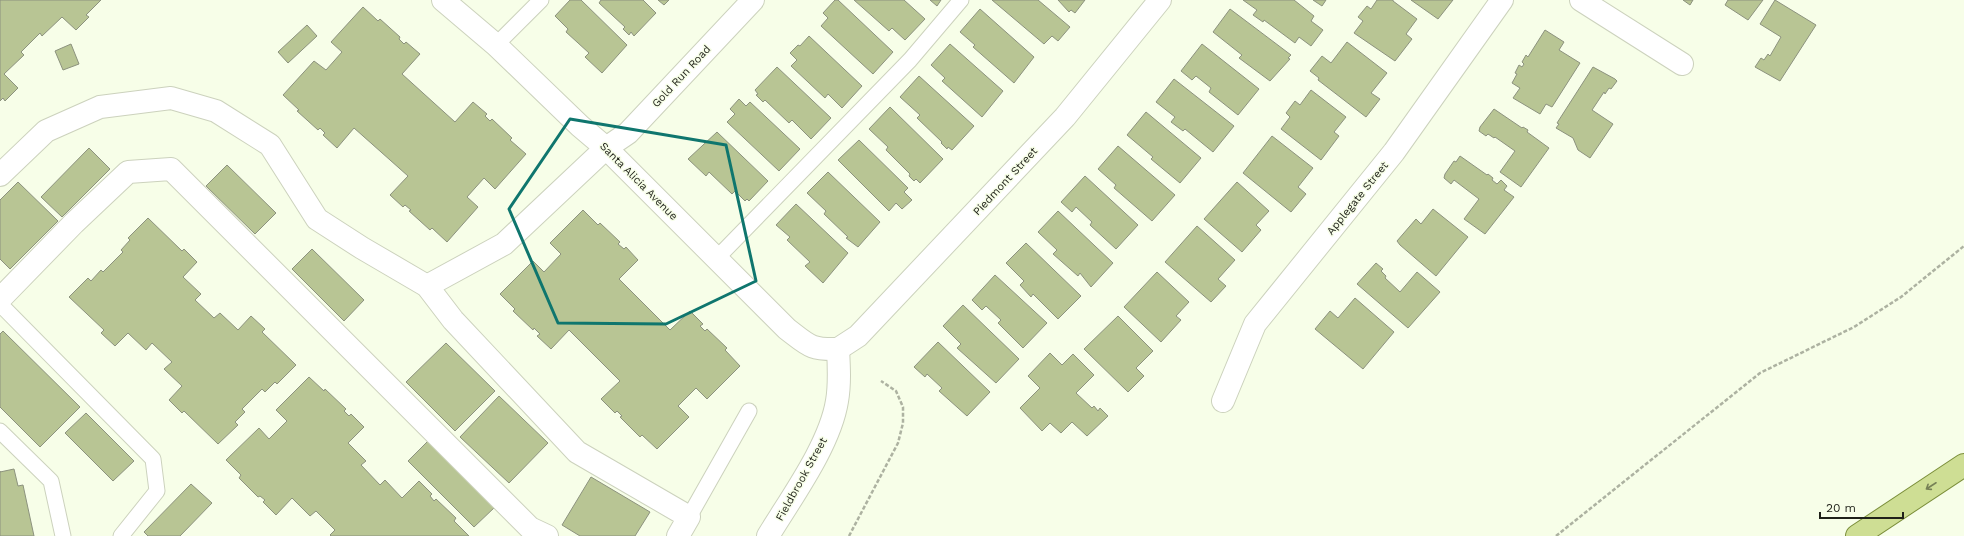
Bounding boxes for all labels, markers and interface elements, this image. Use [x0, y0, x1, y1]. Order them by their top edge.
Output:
street label: Gold Run Road [649, 43, 713, 110]
street label: Santa Alicia Avenue [597, 140, 680, 223]
street label: Piedmont Street [971, 144, 1040, 218]
street label: Applegate Street [1324, 159, 1391, 238]
street label: Fieldbrook Street [773, 435, 830, 523]
one-way arrow [1926, 482, 1937, 490]
scale bar [1820, 494, 1903, 520]
text: 20 m [1826, 501, 1856, 515]

